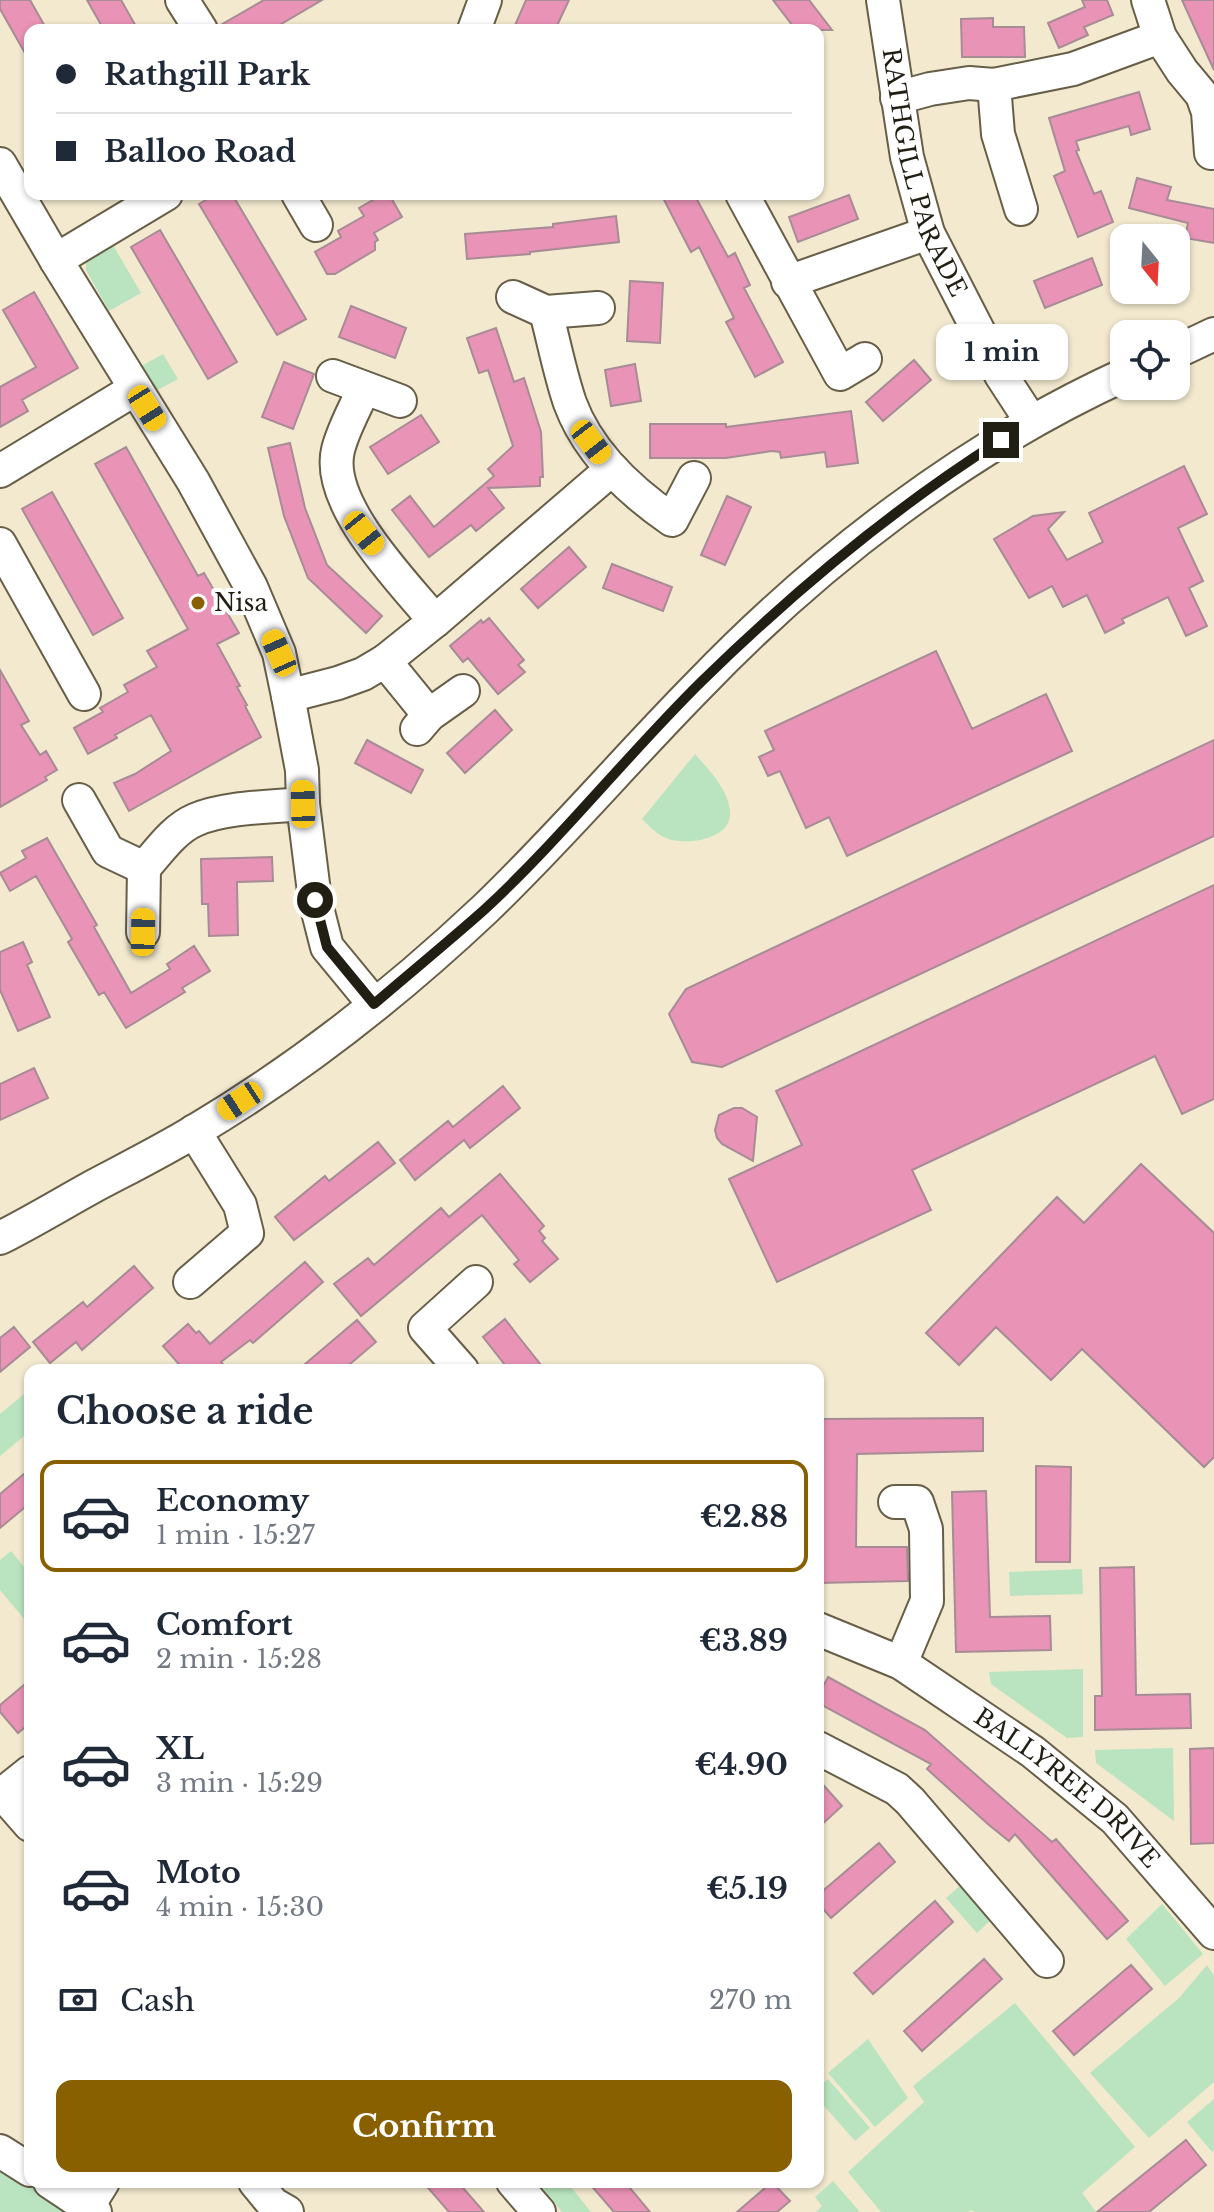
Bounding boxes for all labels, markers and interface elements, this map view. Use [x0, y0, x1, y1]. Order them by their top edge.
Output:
street label: RATHGILL PARADE [877, 46, 973, 301]
text: Rathgill Park [104, 56, 310, 93]
text: Balloo Road [104, 133, 296, 170]
north arrow [1110, 224, 1190, 304]
map controls [1110, 224, 1190, 400]
button: locate [1110, 320, 1190, 400]
callout: 1 min [935, 324, 1067, 380]
text: 1 min [964, 336, 1040, 368]
car [124, 381, 170, 435]
car [567, 416, 615, 468]
route end [983, 422, 1019, 458]
car [340, 507, 388, 559]
place label: Nisa [214, 588, 268, 617]
marker: Nisa [189, 594, 207, 612]
car [258, 626, 300, 680]
car [291, 780, 315, 828]
route start [297, 882, 333, 918]
car [131, 908, 155, 956]
car [213, 1078, 267, 1124]
text: Choose a ride [56, 1389, 313, 1434]
icon: car [60, 1480, 132, 1552]
text: Economy [156, 1482, 309, 1519]
text: €2.88 [700, 1498, 788, 1535]
text: 1 min · 15:27 [156, 1519, 315, 1551]
icon: car [60, 1604, 132, 1676]
text: Comfort [156, 1606, 293, 1643]
text: €3.89 [699, 1622, 788, 1659]
text: 2 min · 15:28 [156, 1643, 322, 1675]
street label: BALLYREE DRIVE [969, 1702, 1166, 1874]
icon: car [60, 1728, 132, 1800]
text: XL [156, 1730, 204, 1767]
text: €4.90 [695, 1746, 788, 1783]
text: 3 min · 15:29 [156, 1767, 323, 1799]
icon: car [60, 1852, 132, 1924]
text: Moto [156, 1854, 241, 1891]
text: €5.19 [706, 1870, 788, 1907]
text: 4 min · 15:30 [156, 1891, 324, 1923]
icon: cash [56, 1978, 100, 2022]
text: Cash [120, 1982, 195, 2019]
text: 270 m [709, 1984, 792, 2016]
button: Confirm [56, 2080, 792, 2172]

